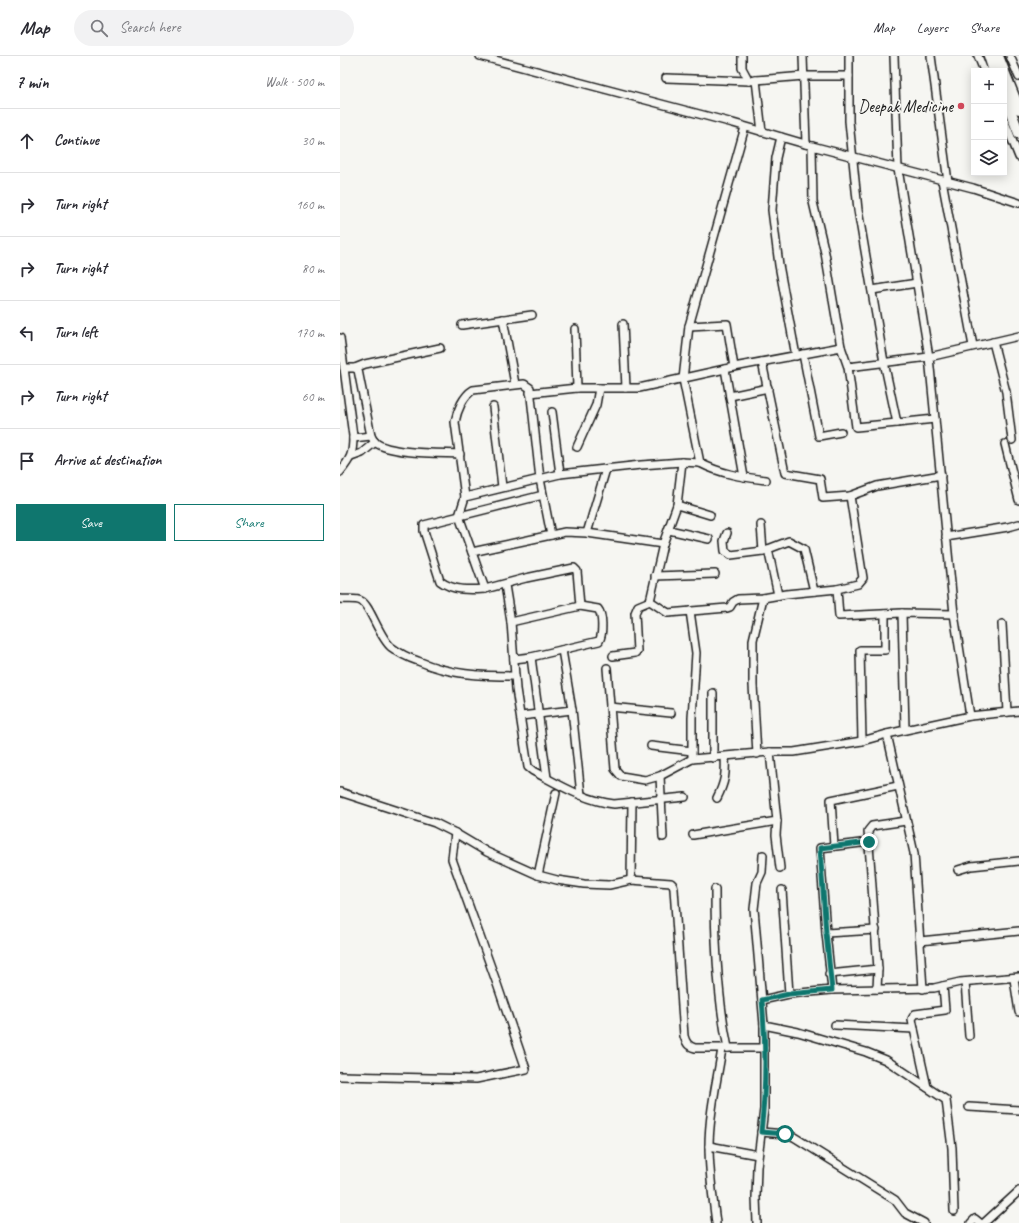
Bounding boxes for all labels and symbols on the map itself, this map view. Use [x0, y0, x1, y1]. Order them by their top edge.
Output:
place label: Deepak Medicine [858, 96, 954, 117]
marker: Deepak Medicine [956, 101, 966, 111]
route end [860, 833, 878, 851]
route start [776, 1125, 794, 1143]

